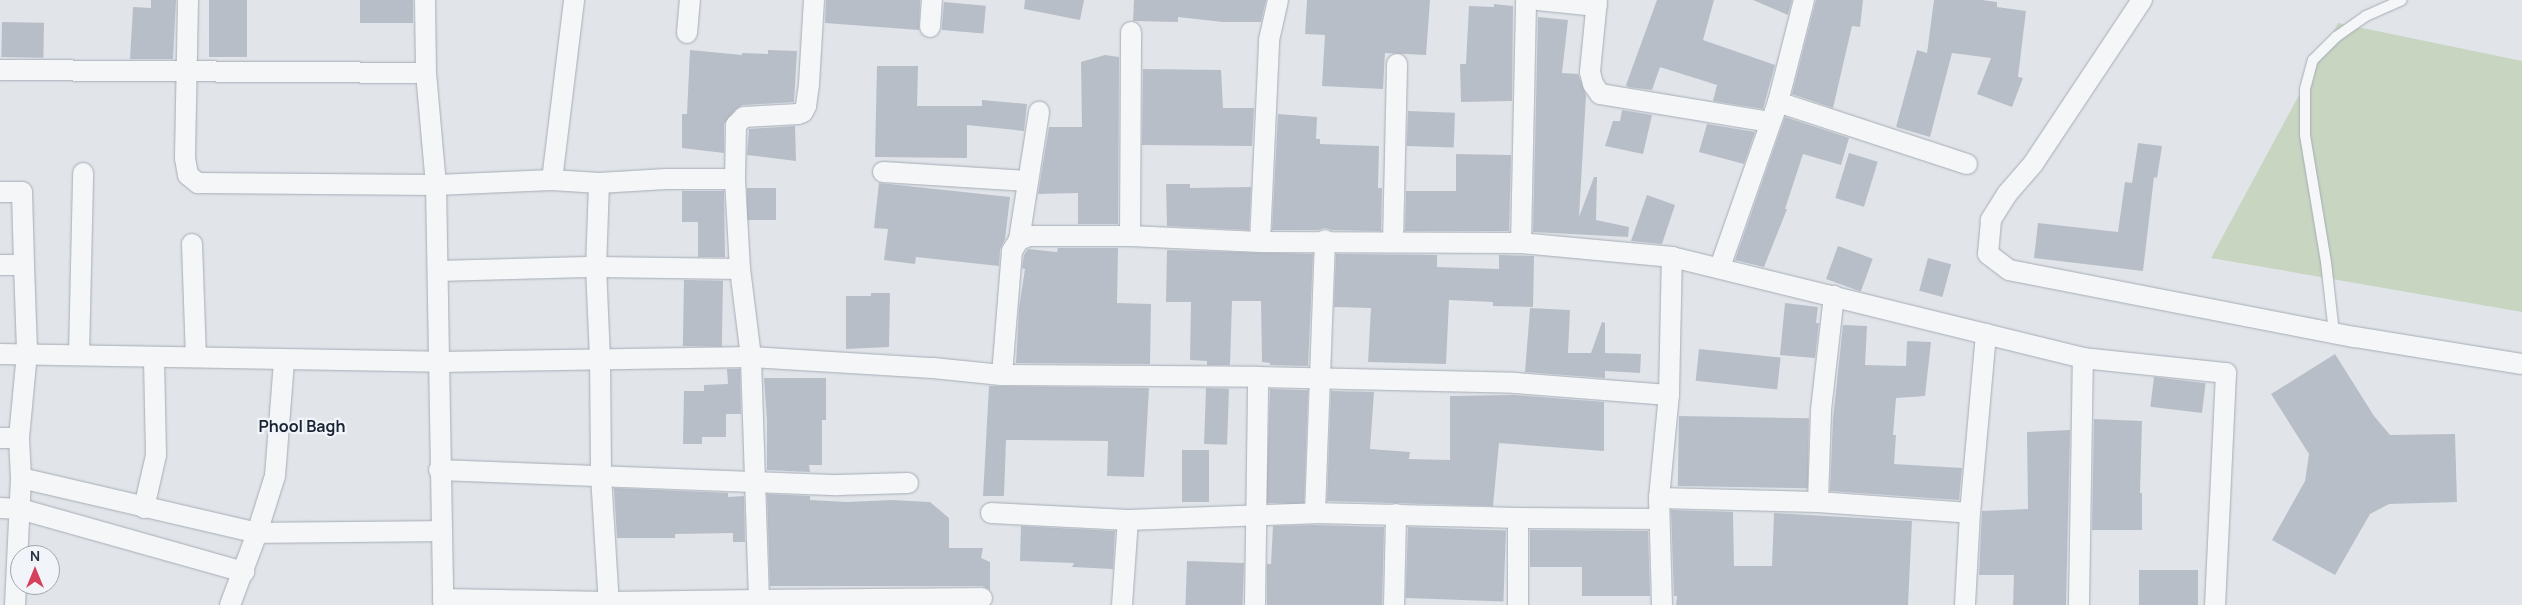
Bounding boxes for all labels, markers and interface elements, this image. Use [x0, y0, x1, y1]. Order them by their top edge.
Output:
district label: Phool Bagh [259, 416, 345, 436]
north arrow [10, 545, 60, 595]
text: N [30, 546, 40, 565]

